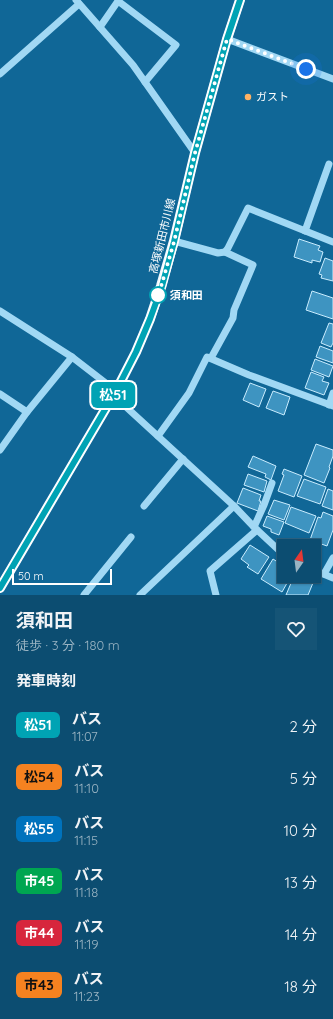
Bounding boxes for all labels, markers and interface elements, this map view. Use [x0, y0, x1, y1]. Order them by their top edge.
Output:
your location [296, 59, 316, 79]
place label: ガスト [256, 90, 289, 104]
marker: ガスト [243, 92, 253, 102]
street label: 高塚新田市川線 [146, 197, 178, 275]
marker: 須和田 [149, 286, 167, 304]
place label: 須和田 [170, 288, 203, 302]
line badge: 松51 [90, 382, 136, 408]
text: 松51 [99, 386, 127, 404]
north arrow [277, 539, 321, 583]
map controls [277, 539, 321, 583]
scale bar [12, 567, 112, 586]
text: 50 m [18, 569, 44, 583]
text: 須和田 [16, 608, 73, 632]
button: heart [275, 608, 317, 650]
text: 徒歩 · 3 分 · 180 m [16, 637, 120, 653]
text: 発車時刻 [16, 671, 76, 690]
text: バス [72, 709, 102, 728]
text: 松51 [24, 716, 52, 734]
text: 2 分 [290, 717, 317, 736]
text: 11:07 [72, 728, 98, 744]
text: バス [74, 761, 104, 780]
text: 松54 [24, 768, 54, 786]
text: 5 分 [290, 769, 317, 788]
text: 11:10 [74, 780, 99, 796]
text: バス [74, 813, 104, 832]
text: 松55 [24, 820, 54, 838]
text: 10 分 [283, 821, 317, 840]
text: 11:15 [74, 832, 98, 848]
text: バス [74, 865, 104, 884]
text: 市45 [24, 872, 54, 890]
text: 13 分 [284, 873, 317, 892]
text: 11:18 [74, 884, 98, 900]
text: バス [74, 917, 104, 936]
text: 市44 [24, 924, 54, 942]
text: 14 分 [285, 925, 317, 944]
text: 11:19 [74, 936, 99, 952]
text: バス [74, 969, 104, 988]
text: 市43 [24, 976, 54, 994]
text: 18 分 [284, 977, 317, 996]
text: 11:23 [74, 988, 100, 1004]

